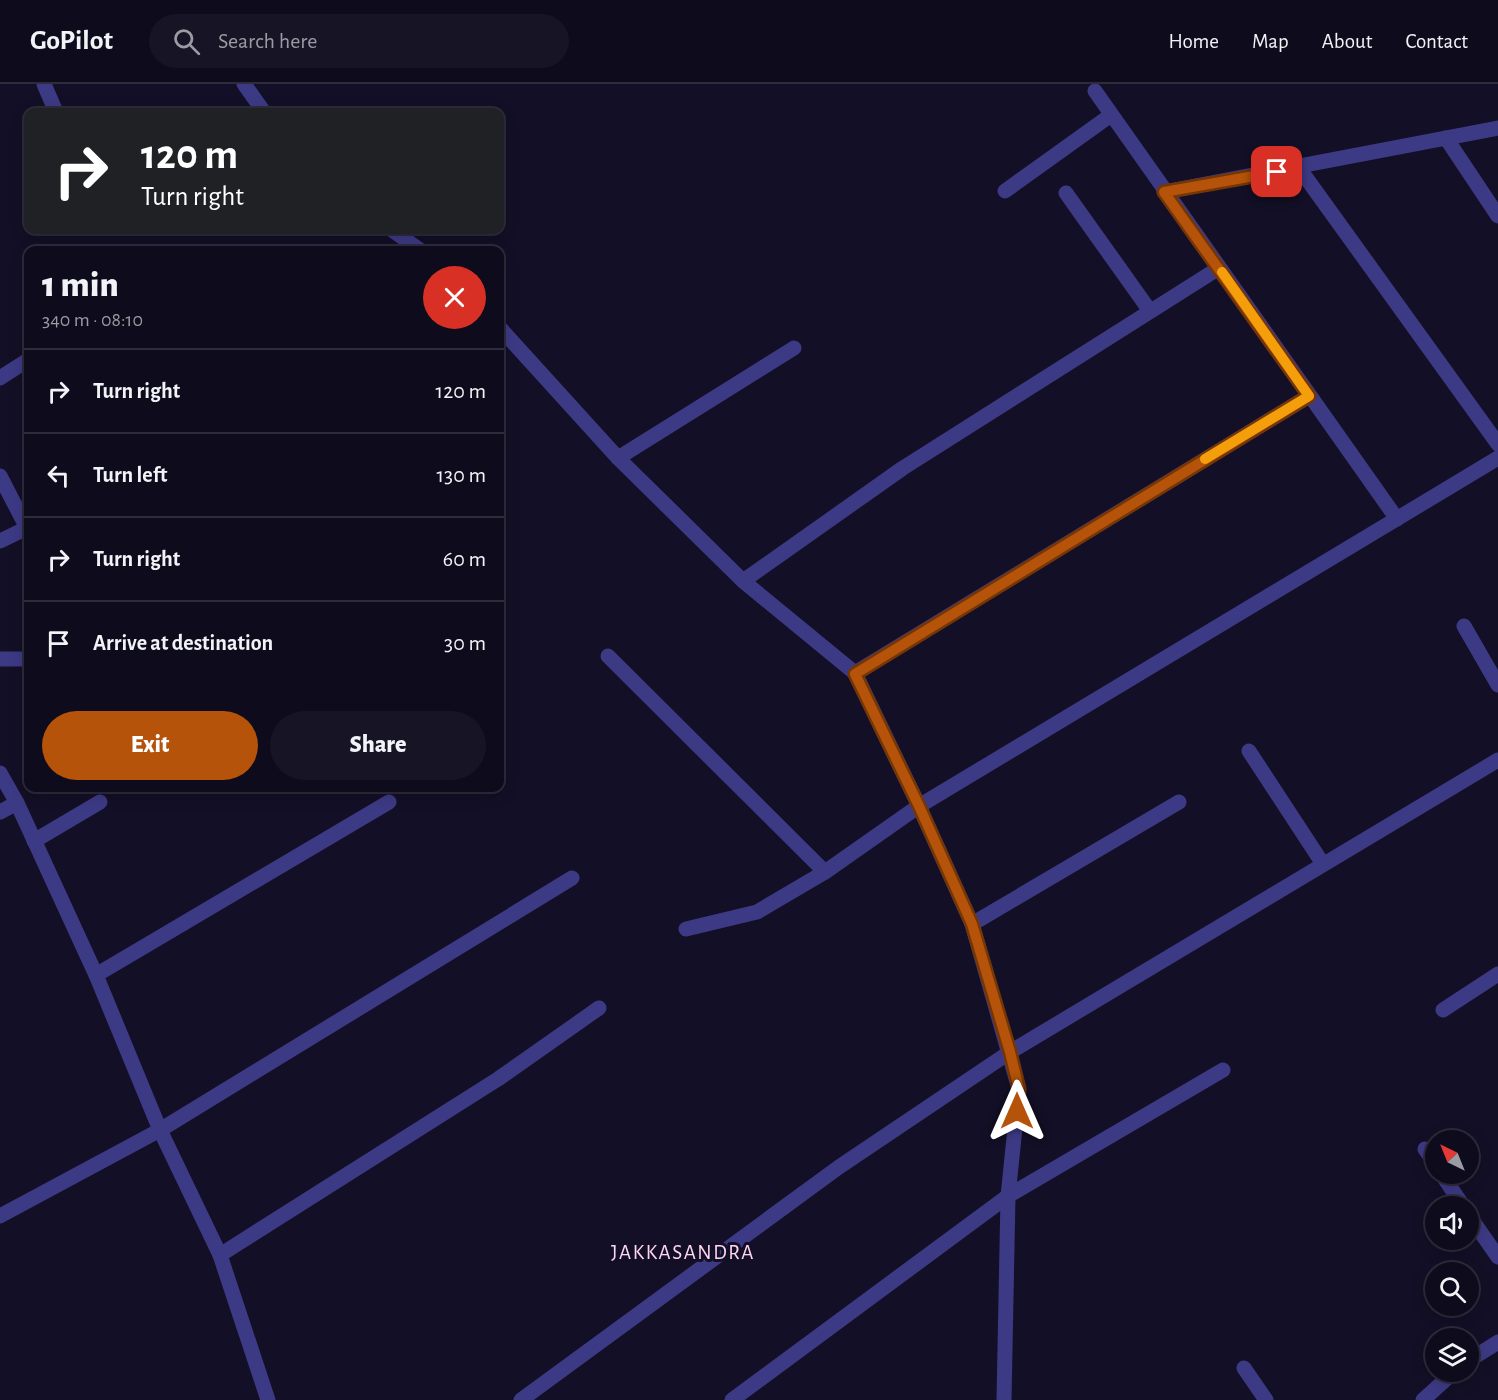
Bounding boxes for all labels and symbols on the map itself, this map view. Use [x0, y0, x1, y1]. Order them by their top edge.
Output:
pin [1251, 146, 1302, 197]
position arrow [985, 1079, 1049, 1143]
north arrow [1425, 1130, 1479, 1184]
district label: JAKKASANDRA [611, 1242, 755, 1263]

